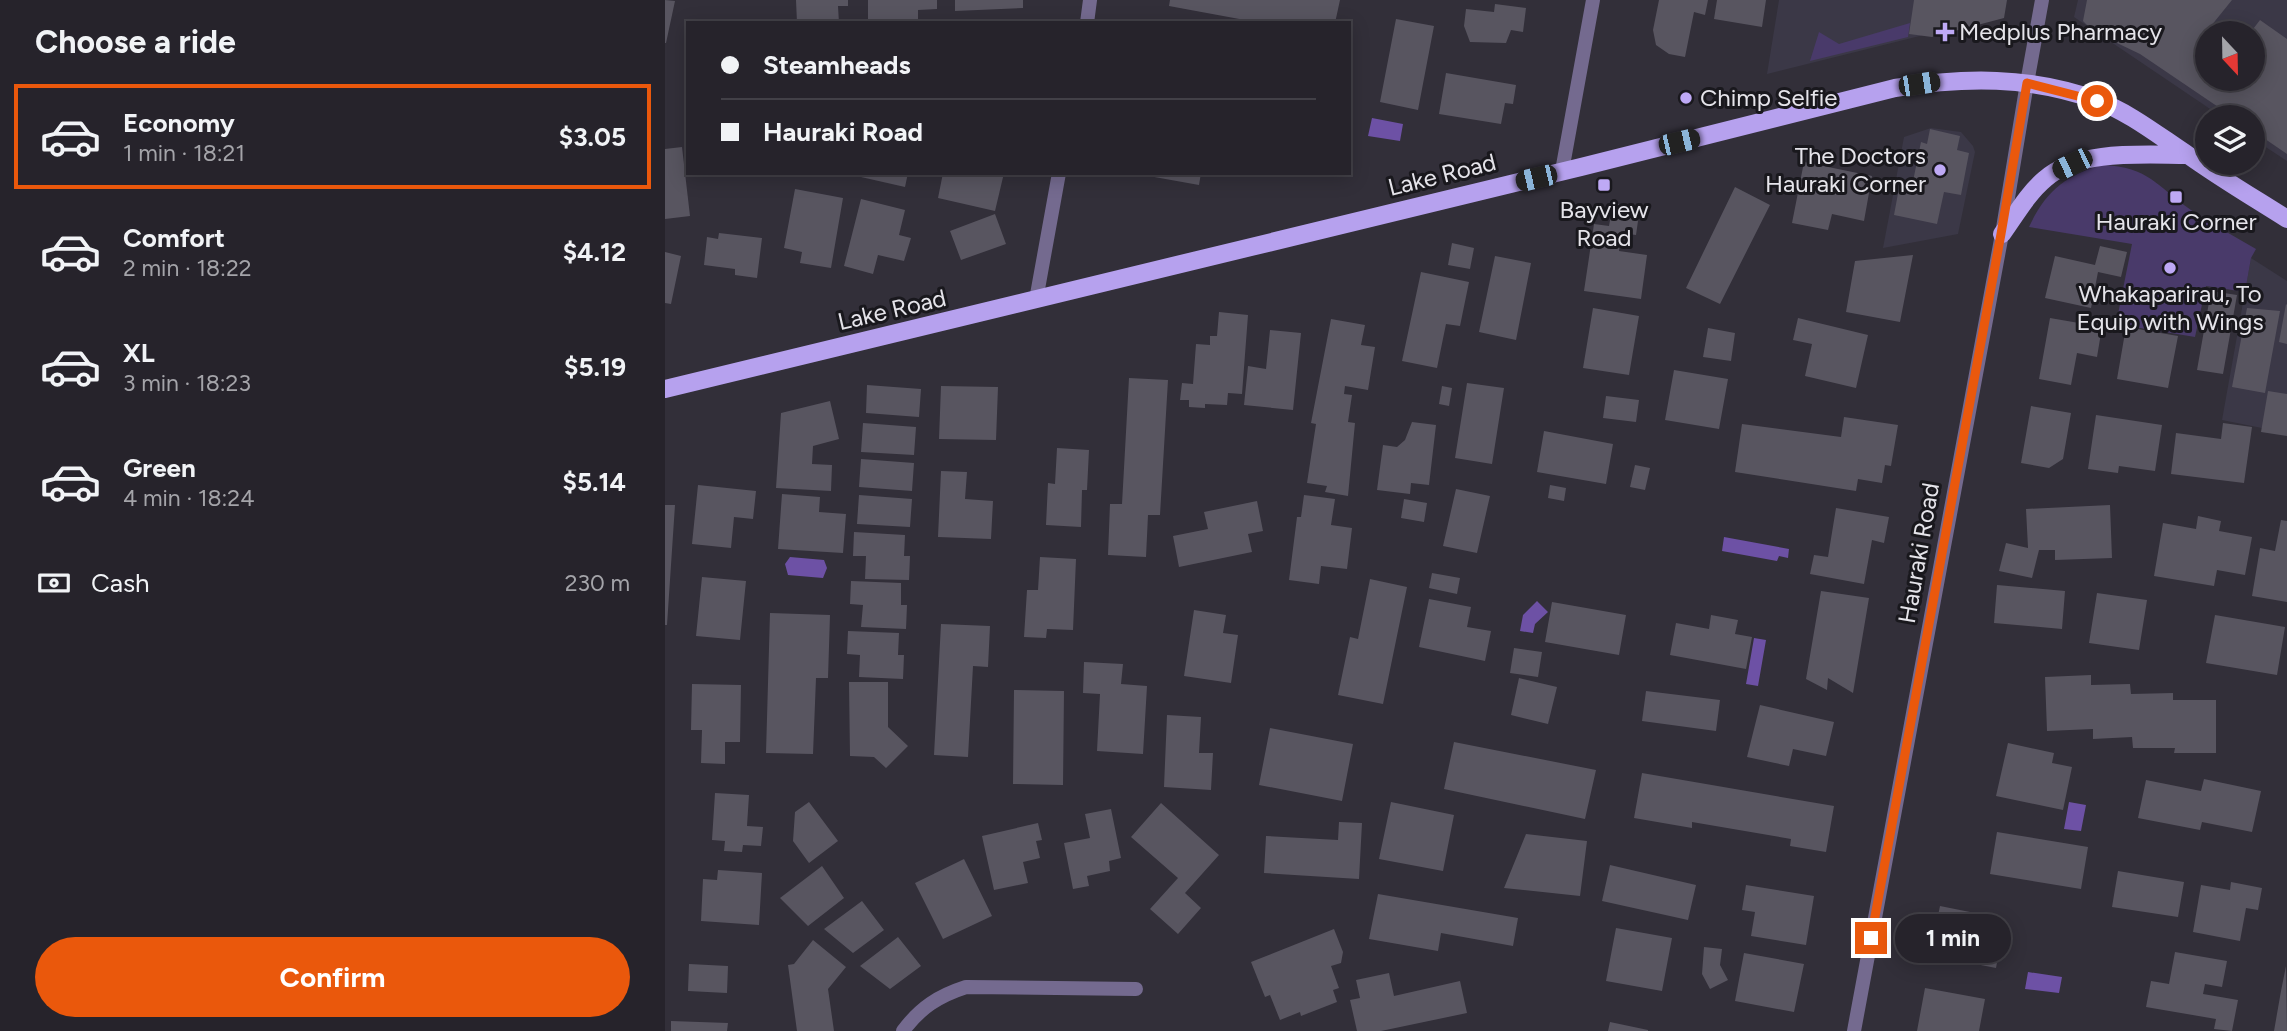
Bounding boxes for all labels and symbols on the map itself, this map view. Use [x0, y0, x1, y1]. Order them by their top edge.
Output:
place label: Medplus Pharmacy [1959, 17, 2162, 46]
north arrow [2195, 21, 2265, 91]
marker: Medplus Pharmacy [1937, 24, 1953, 40]
car [1897, 70, 1942, 98]
place label: Chimp Selfie [1700, 83, 1837, 112]
route start [2081, 85, 2113, 117]
marker: Chimp Selfie [1678, 90, 1694, 106]
car [1657, 127, 1702, 157]
place label: The Doctors Hauraki Corner [1765, 141, 1926, 198]
car [2049, 145, 2096, 183]
street label: Lake Road [1385, 147, 1499, 202]
marker: The Doctors Hauraki Corner [1932, 162, 1948, 178]
car [1514, 163, 1559, 193]
marker: Bayview Road [1596, 177, 1612, 193]
marker: Hauraki Corner [2168, 189, 2184, 205]
place label: Bayview Road [1560, 195, 1649, 252]
place label: Hauraki Corner [2095, 207, 2257, 236]
marker: Whakaparirau, To Equip with Wings [2162, 260, 2178, 276]
place label: Whakaparirau, To Equip with Wings [2076, 279, 2264, 336]
street label: Lake Road [835, 283, 949, 336]
street label: Hauraki Road [1892, 480, 1945, 626]
callout: 1 min [1895, 914, 2011, 962]
route end [1855, 922, 1887, 954]

